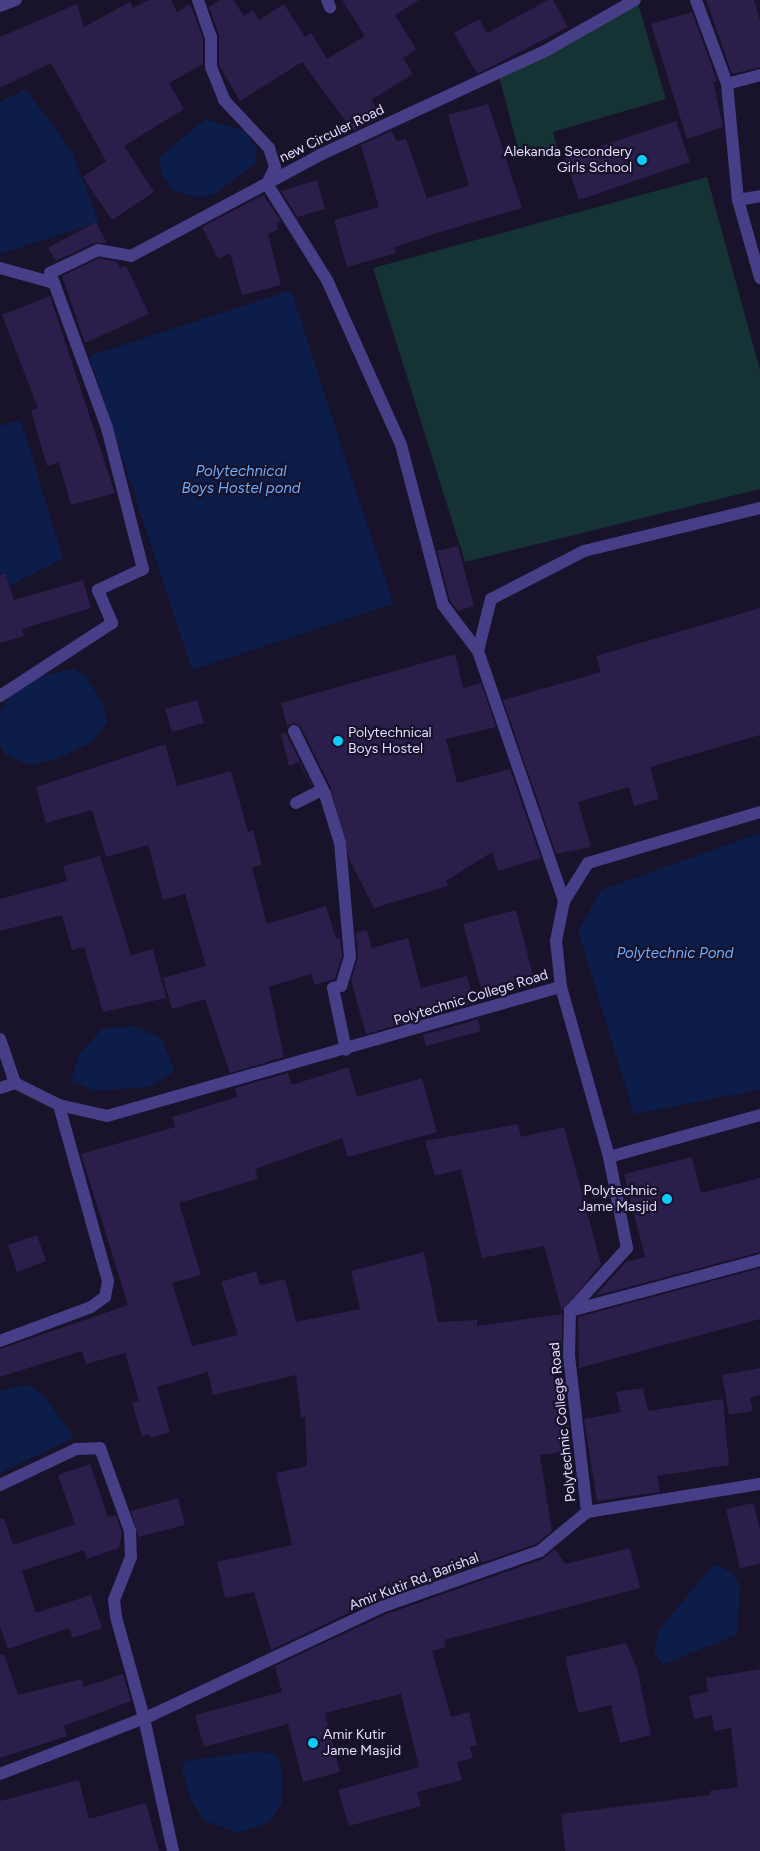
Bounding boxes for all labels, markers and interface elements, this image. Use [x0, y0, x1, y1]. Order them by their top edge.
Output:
street label: new Circuler Road [277, 101, 387, 167]
place label: Alekanda Secondery Girls School [504, 144, 632, 176]
marker: Alekanda Secondery Girls School [636, 154, 648, 166]
water label: Polytechnical Boys Hostel pond [181, 462, 301, 497]
place label: Polytechnical Boys Hostel [348, 725, 432, 758]
marker: Polytechnical Boys Hostel [332, 735, 344, 747]
water label: Polytechnic Pond [616, 945, 734, 963]
street label: Polytechnic College Road [392, 967, 550, 1029]
place label: Polytechnic Jame Masjid [579, 1183, 657, 1216]
marker: Polytechnic Jame Masjid [661, 1193, 673, 1205]
street label: Polytechnic College Road [546, 1341, 580, 1503]
street label: Amir Kutir Rd, Barishal [347, 1549, 481, 1615]
place label: Amir Kutir Jame Masjid [323, 1727, 401, 1760]
marker: Amir Kutir Jame Masjid [307, 1737, 319, 1749]

